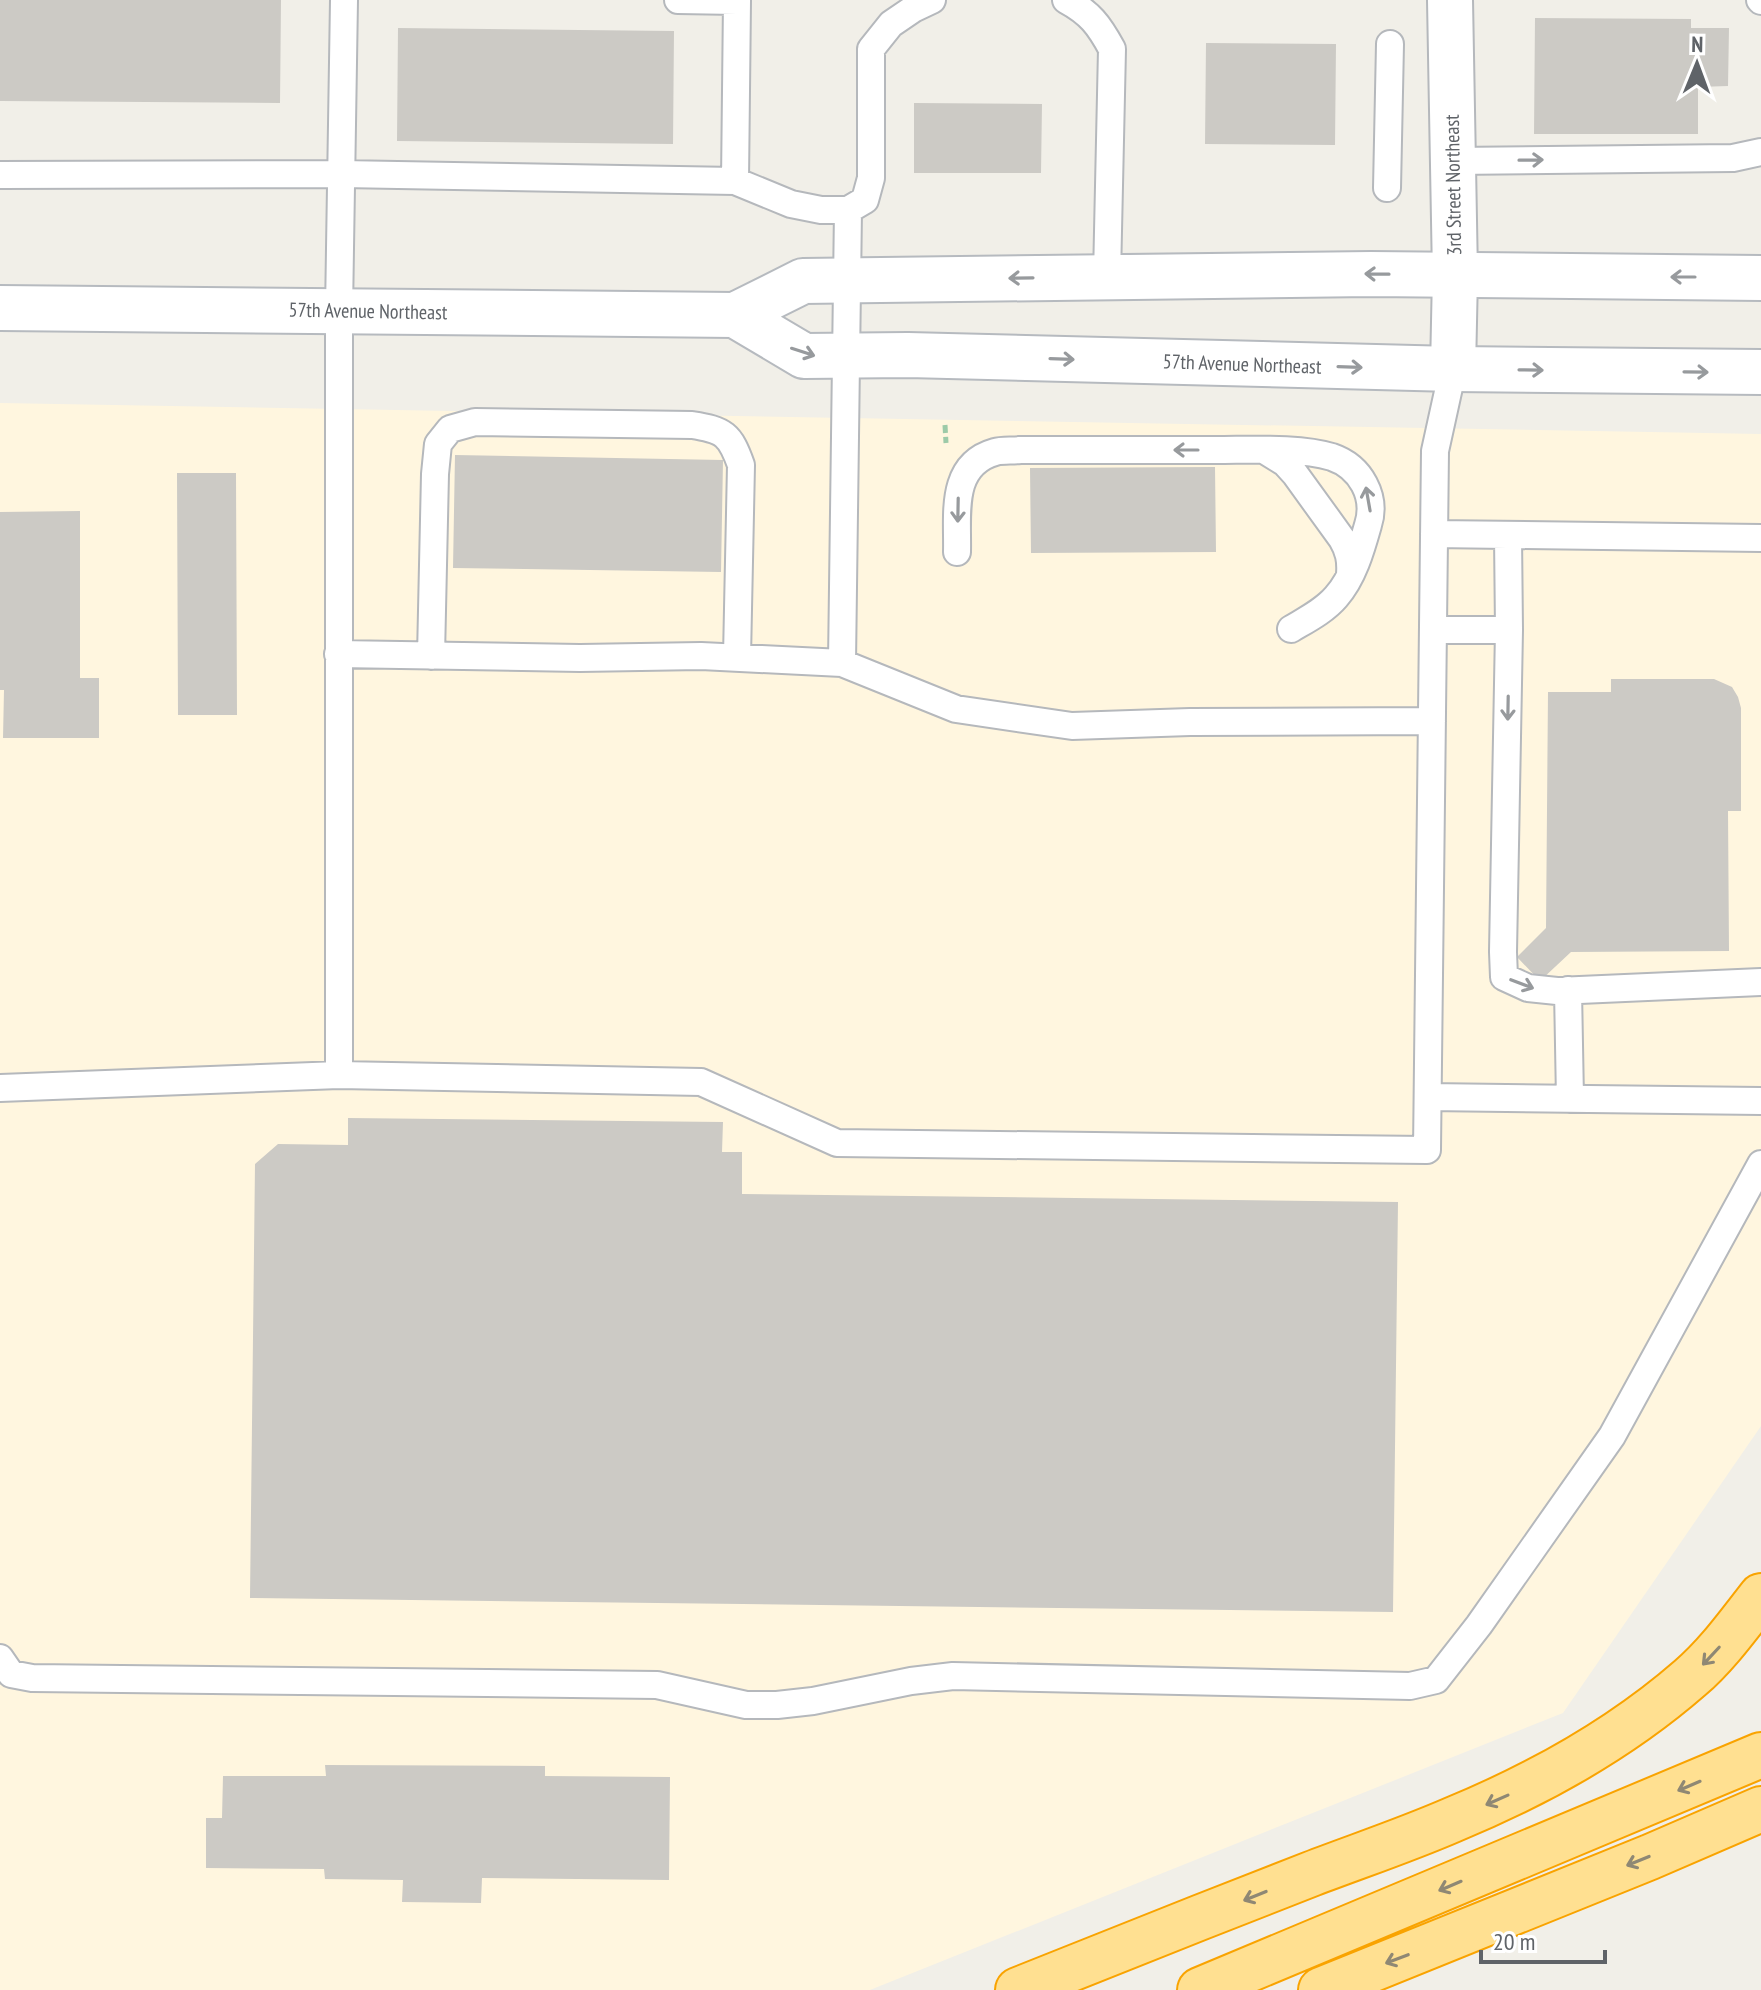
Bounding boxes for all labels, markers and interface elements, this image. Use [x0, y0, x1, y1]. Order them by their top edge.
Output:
north arrow [1657, 24, 1737, 104]
text: N [1691, 30, 1704, 58]
street label: 3rd Street Northeast [1439, 114, 1467, 256]
one-way arrow [1517, 152, 1544, 168]
one-way arrow [1364, 266, 1391, 282]
one-way arrow [1670, 269, 1697, 285]
one-way arrow [1008, 270, 1035, 286]
street label: 57th Avenue Northeast [288, 297, 448, 325]
one-way arrow [790, 346, 815, 360]
street label: 57th Avenue Northeast [1162, 348, 1322, 380]
one-way arrow [1048, 351, 1075, 367]
one-way arrow [1336, 359, 1363, 374]
one-way arrow [1517, 362, 1544, 378]
one-way arrow [1682, 364, 1709, 380]
one-way arrow [1173, 442, 1200, 458]
one-way arrow [1360, 486, 1375, 512]
one-way arrow [950, 496, 966, 523]
one-way arrow [1500, 694, 1515, 721]
one-way arrow [1509, 978, 1534, 992]
one-way arrow [1702, 1646, 1721, 1666]
one-way arrow [1678, 1780, 1702, 1795]
one-way arrow [1485, 1794, 1510, 1809]
one-way arrow [1626, 1855, 1651, 1870]
one-way arrow [1438, 1880, 1463, 1895]
one-way arrow [1243, 1890, 1268, 1904]
scale bar [1481, 1914, 1605, 1964]
text: 20 m [1493, 1926, 1535, 1957]
one-way arrow [1385, 1953, 1410, 1967]

